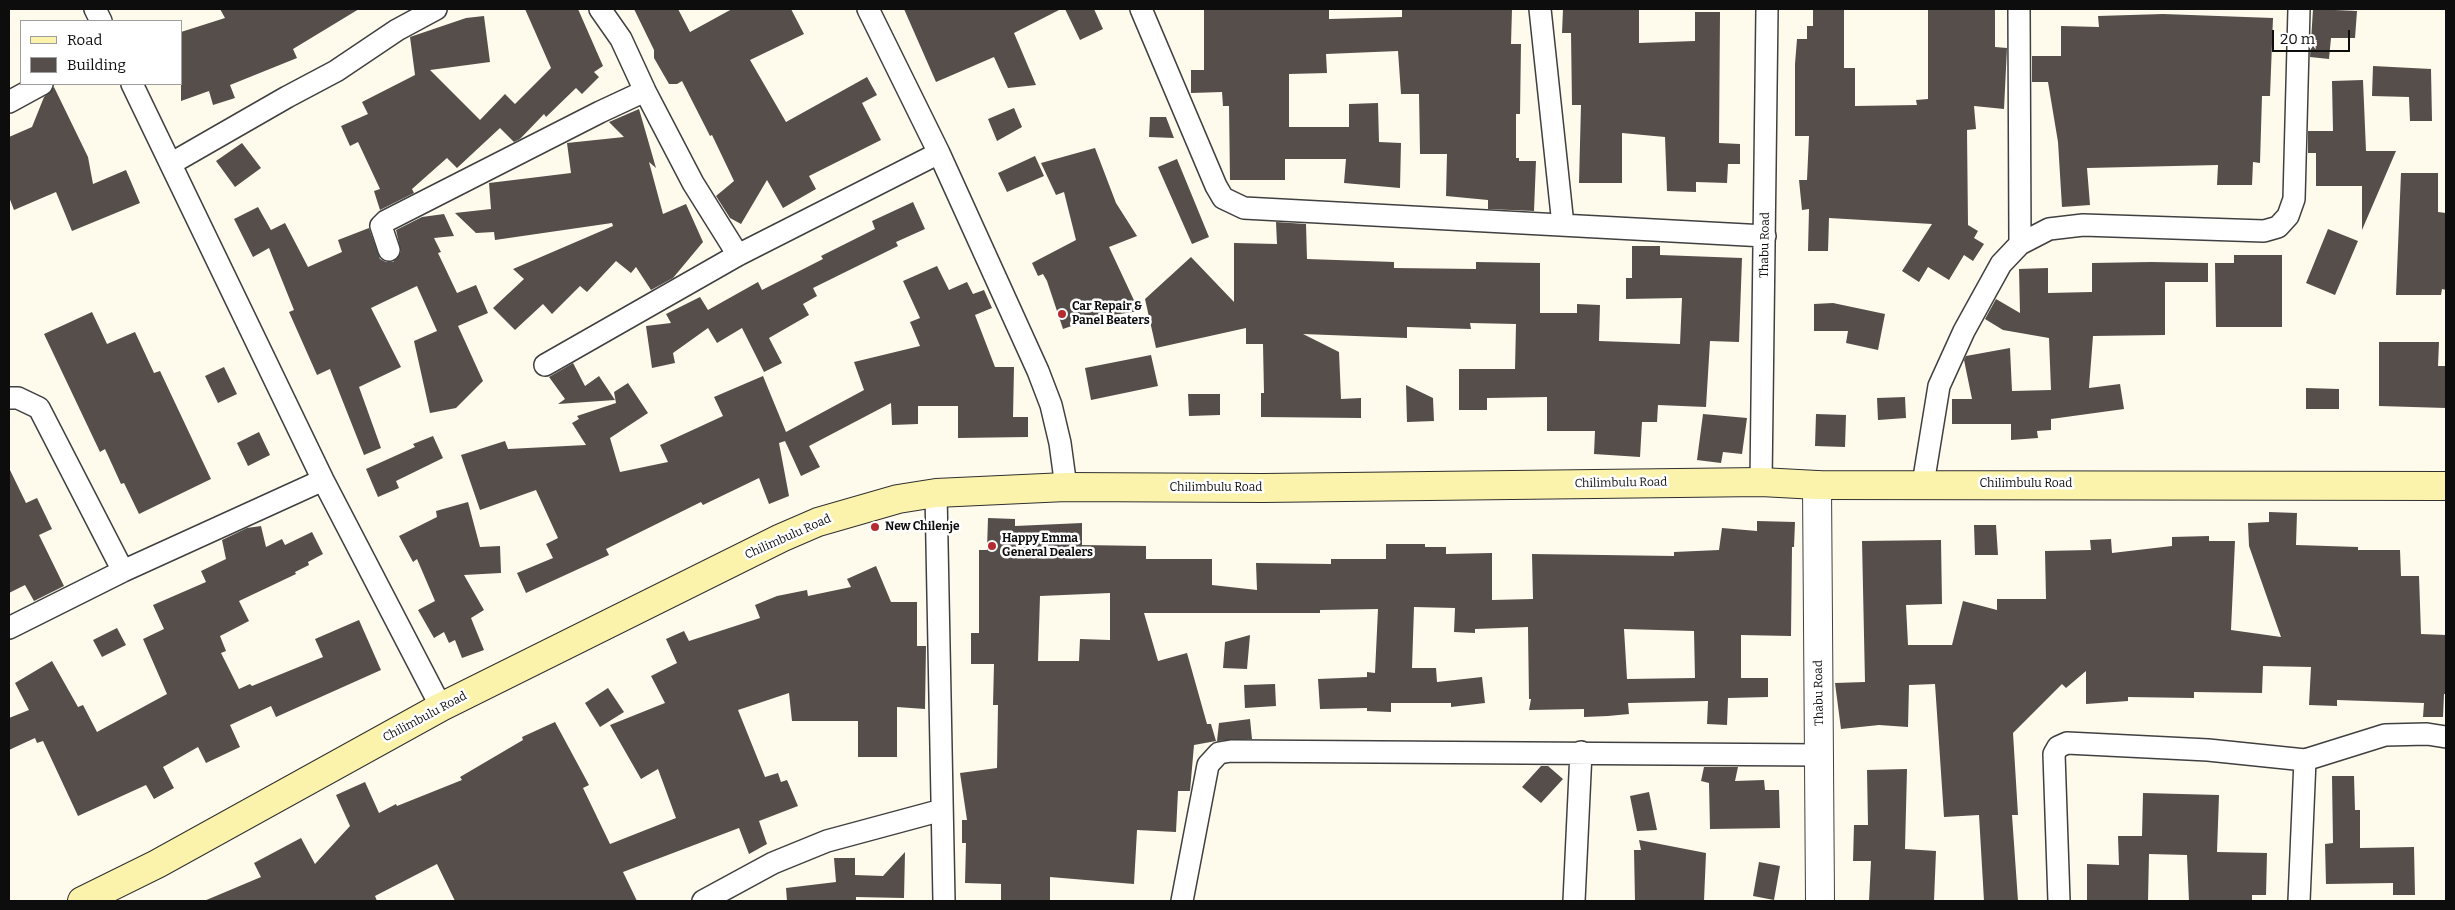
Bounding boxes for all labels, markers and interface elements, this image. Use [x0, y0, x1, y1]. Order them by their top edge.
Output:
legend [20, 20, 182, 85]
scale bar [2275, 20, 2352, 52]
text: 20 m [2280, 30, 2315, 48]
text: Road [67, 31, 102, 49]
text: Building [67, 56, 126, 74]
street label: Thabu Road [1757, 212, 1773, 278]
place label: Car Repair & Panel Beaters [1072, 300, 1150, 328]
marker: Car Repair & Panel Beaters [1056, 308, 1068, 320]
street label: Chilimbulu Road [1574, 475, 1668, 491]
street label: Chilimbulu Road [1980, 477, 2072, 491]
street label: Chilimbulu Road [1170, 481, 1262, 495]
street label: Chilimbulu Road [743, 512, 833, 562]
place label: New Chilenje [885, 520, 960, 534]
marker: New Chilenje [869, 521, 881, 533]
place label: Happy Emma General Dealers [1002, 532, 1093, 560]
marker: Happy Emma General Dealers [986, 540, 998, 552]
street label: Thabu Road [1811, 660, 1827, 726]
street label: Chilimbulu Road [381, 689, 469, 745]

